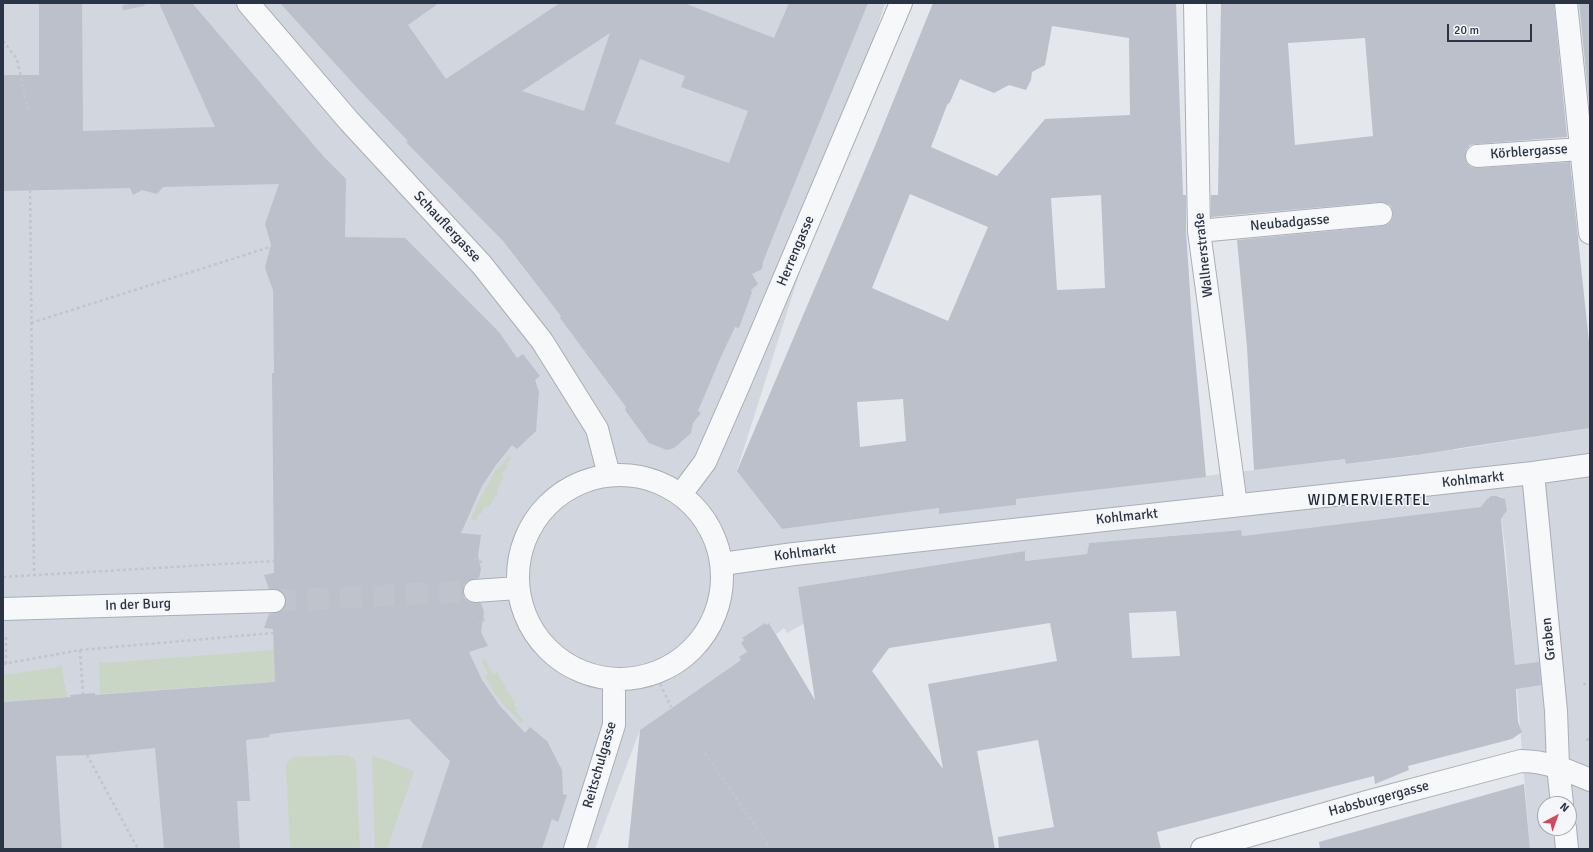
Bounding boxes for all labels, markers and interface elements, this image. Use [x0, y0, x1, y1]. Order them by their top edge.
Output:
scale bar [1449, 16, 1534, 42]
text: 20 m [1454, 23, 1479, 38]
street label: Körblergasse [1490, 141, 1568, 163]
street label: Schauflergasse [410, 188, 484, 266]
street label: Neubadgasse [1250, 211, 1330, 235]
street label: Wallnerstraße [1191, 212, 1217, 298]
street label: Herrengasse [774, 213, 818, 289]
street label: Kohlmarkt [1441, 468, 1505, 492]
district label: WIDMERVIERTEL [1307, 492, 1431, 510]
street label: Kohlmarkt [1095, 505, 1159, 529]
street label: Kohlmarkt [773, 541, 837, 565]
street label: In der Burg [105, 595, 171, 615]
street label: Graben [1538, 617, 1560, 661]
street label: Reitschulgasse [580, 720, 620, 810]
street label: Habsburgergasse [1327, 778, 1431, 820]
north arrow [1537, 796, 1577, 836]
text: N [1557, 800, 1572, 815]

